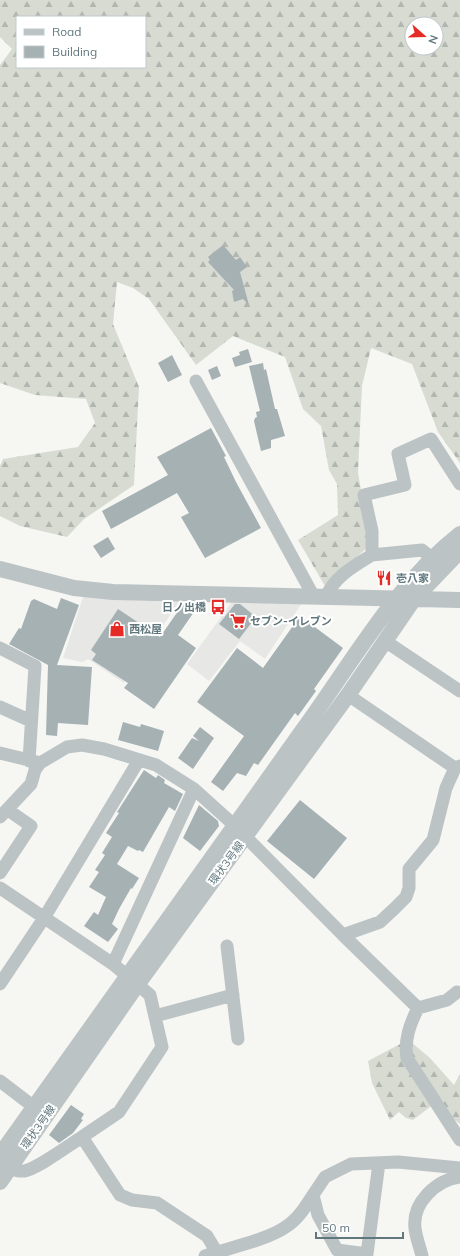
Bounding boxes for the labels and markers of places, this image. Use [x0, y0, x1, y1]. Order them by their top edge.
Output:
restaurant icon: 壱八家 [375, 569, 393, 587]
place label: 壱八家 [396, 571, 429, 585]
bus stop icon: 日ノ出橋 [209, 598, 227, 616]
place label: 日ノ出橋 [162, 600, 206, 614]
supermarket icon: セブン-イレブン [229, 612, 247, 630]
place label: セブン-イレブン [250, 614, 332, 628]
shop icon: 西松屋 [108, 620, 126, 638]
place label: 西松屋 [129, 622, 162, 636]

